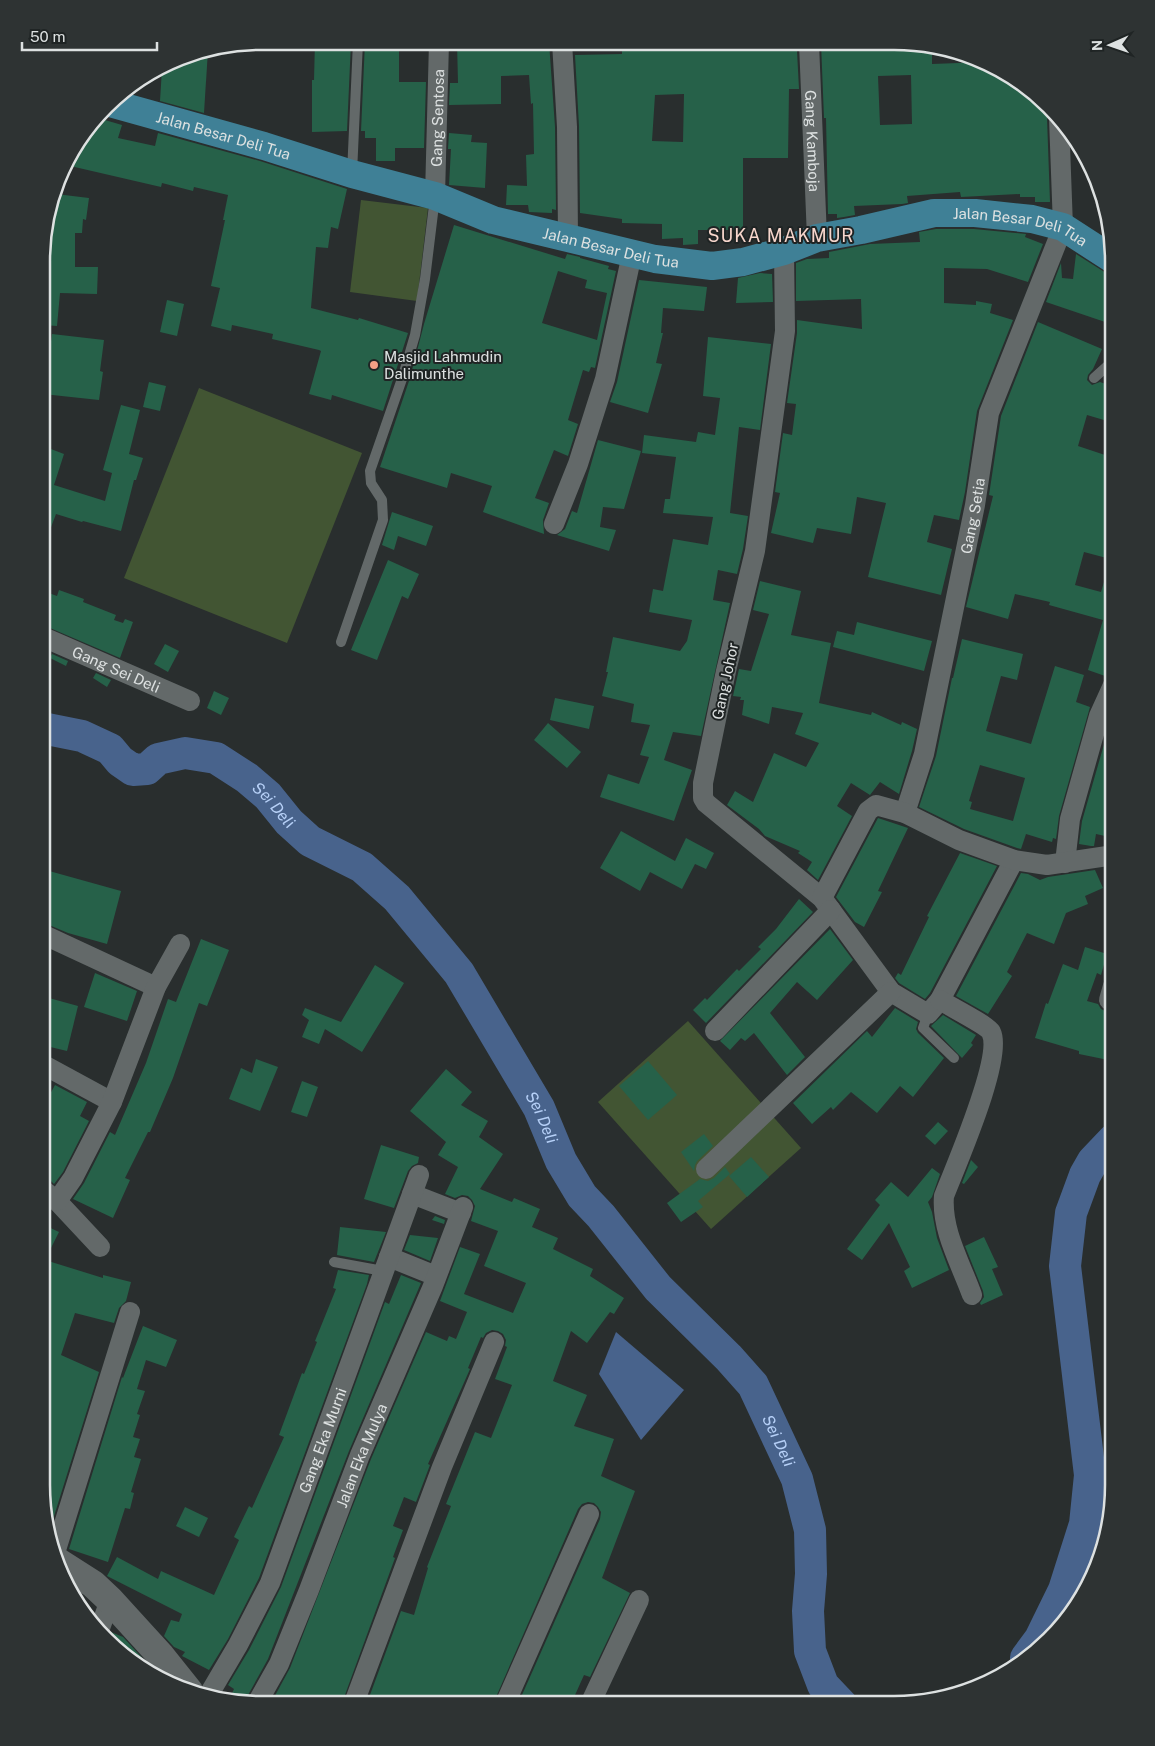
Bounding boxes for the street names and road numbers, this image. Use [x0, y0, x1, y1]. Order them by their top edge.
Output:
street label: Gang Sentosa [427, 69, 447, 167]
street label: Gang Kamboja [802, 90, 824, 192]
street label: Jalan Besar Deli Tua [154, 108, 293, 162]
street label: Jalan Besar Deli Tua [953, 204, 1091, 249]
street label: Jalan Besar Deli Tua [541, 224, 680, 270]
street label: Gang Setia [957, 477, 988, 555]
street label: Gang Johor [709, 641, 741, 721]
street label: Gang Sei Deli [70, 642, 163, 695]
street label: Gang Eka Murni [295, 1385, 349, 1495]
street label: Jalan Eka Mulya [332, 1401, 390, 1510]

